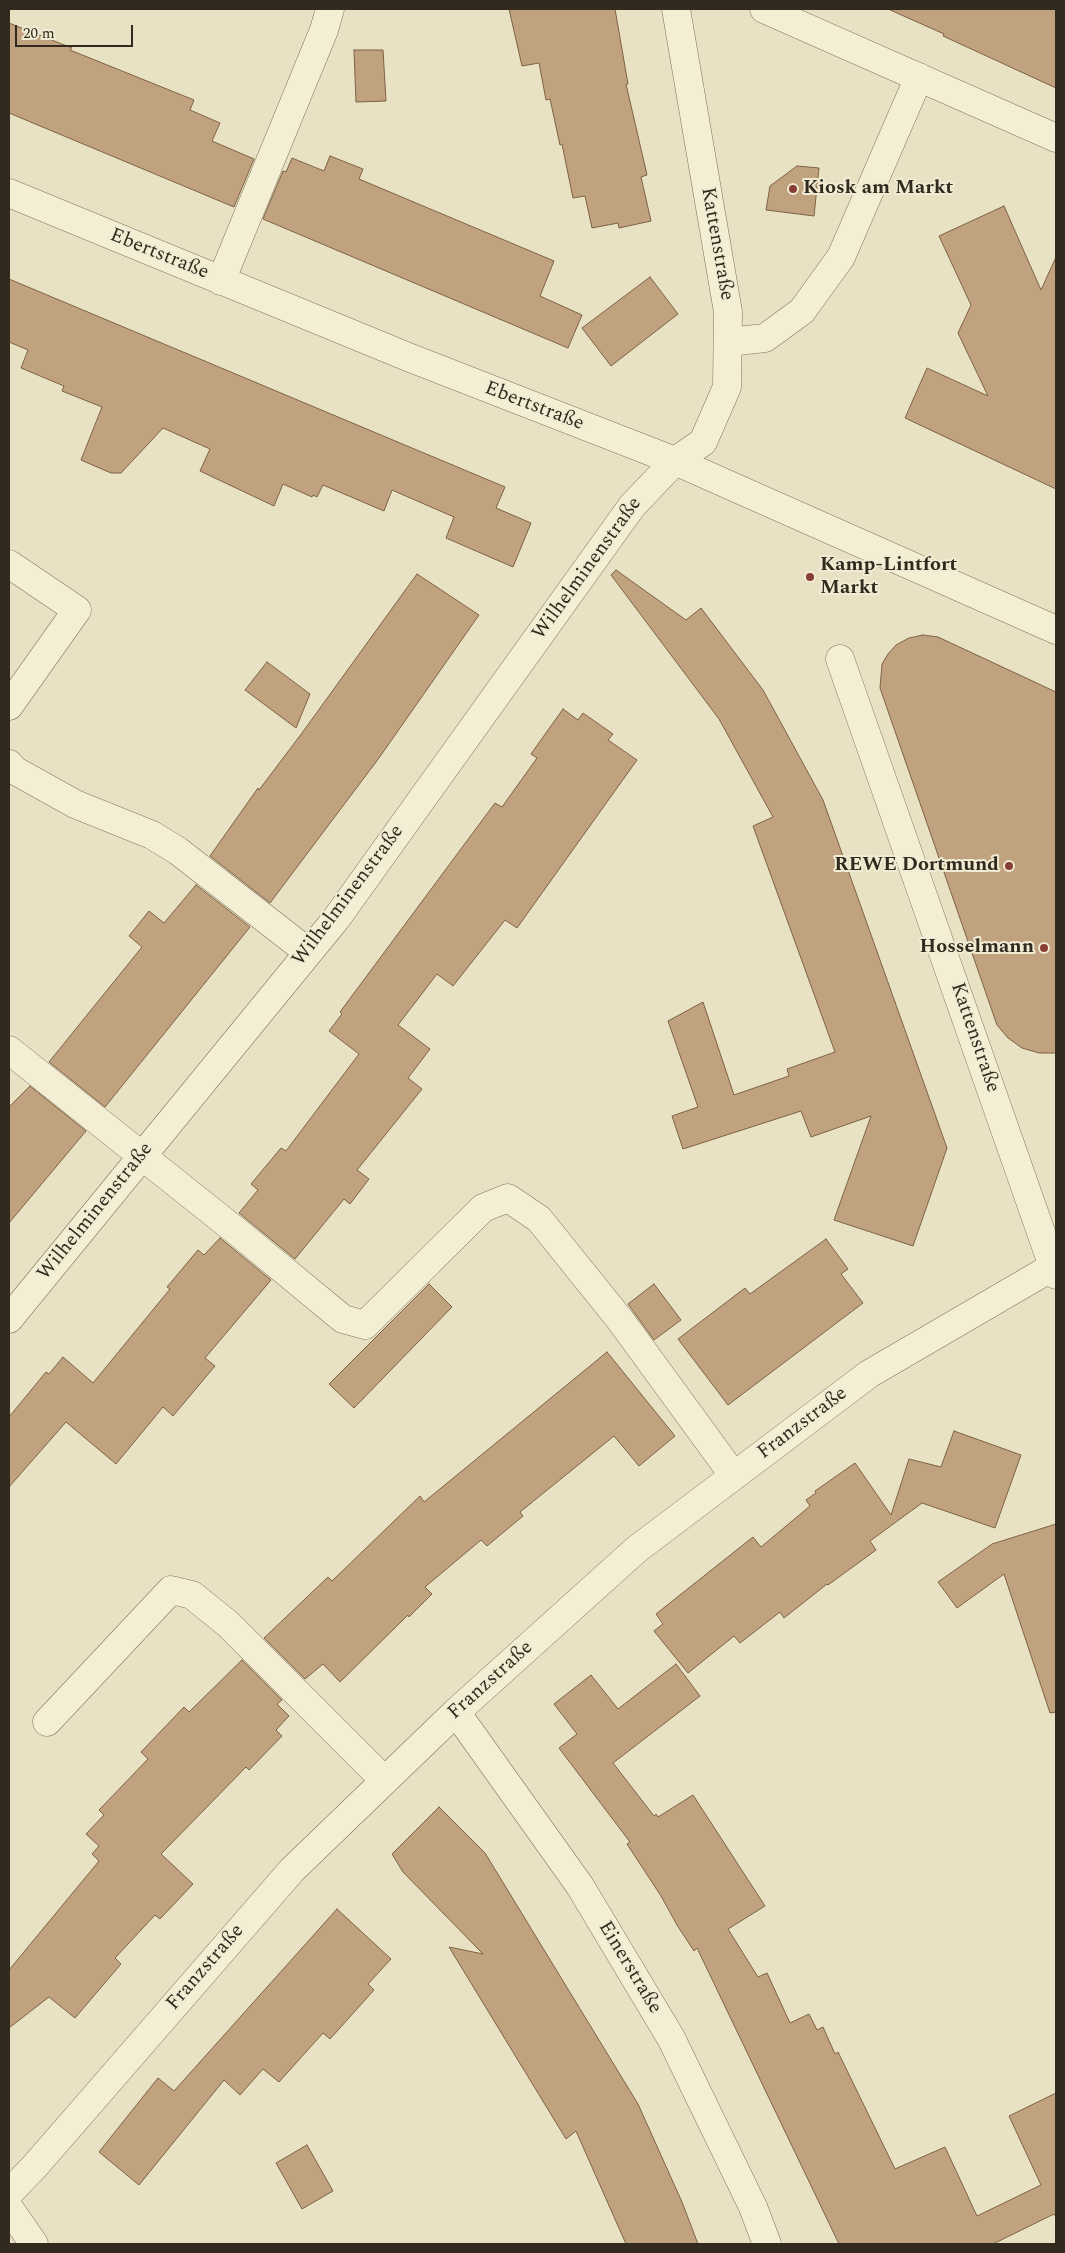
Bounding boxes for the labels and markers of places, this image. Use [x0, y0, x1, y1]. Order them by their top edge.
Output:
place label: Kiosk am Markt [803, 177, 953, 201]
marker: Kiosk am Markt [787, 183, 799, 195]
place label: Kamp-Lintfort Markt [820, 554, 957, 601]
marker: Kamp-Lintfort Markt [804, 571, 816, 583]
place label: REWE Dortmund [834, 854, 999, 878]
marker: REWE Dortmund [1003, 860, 1015, 872]
place label: Hosselmann [920, 936, 1034, 960]
marker: Hosselmann [1038, 942, 1050, 954]

